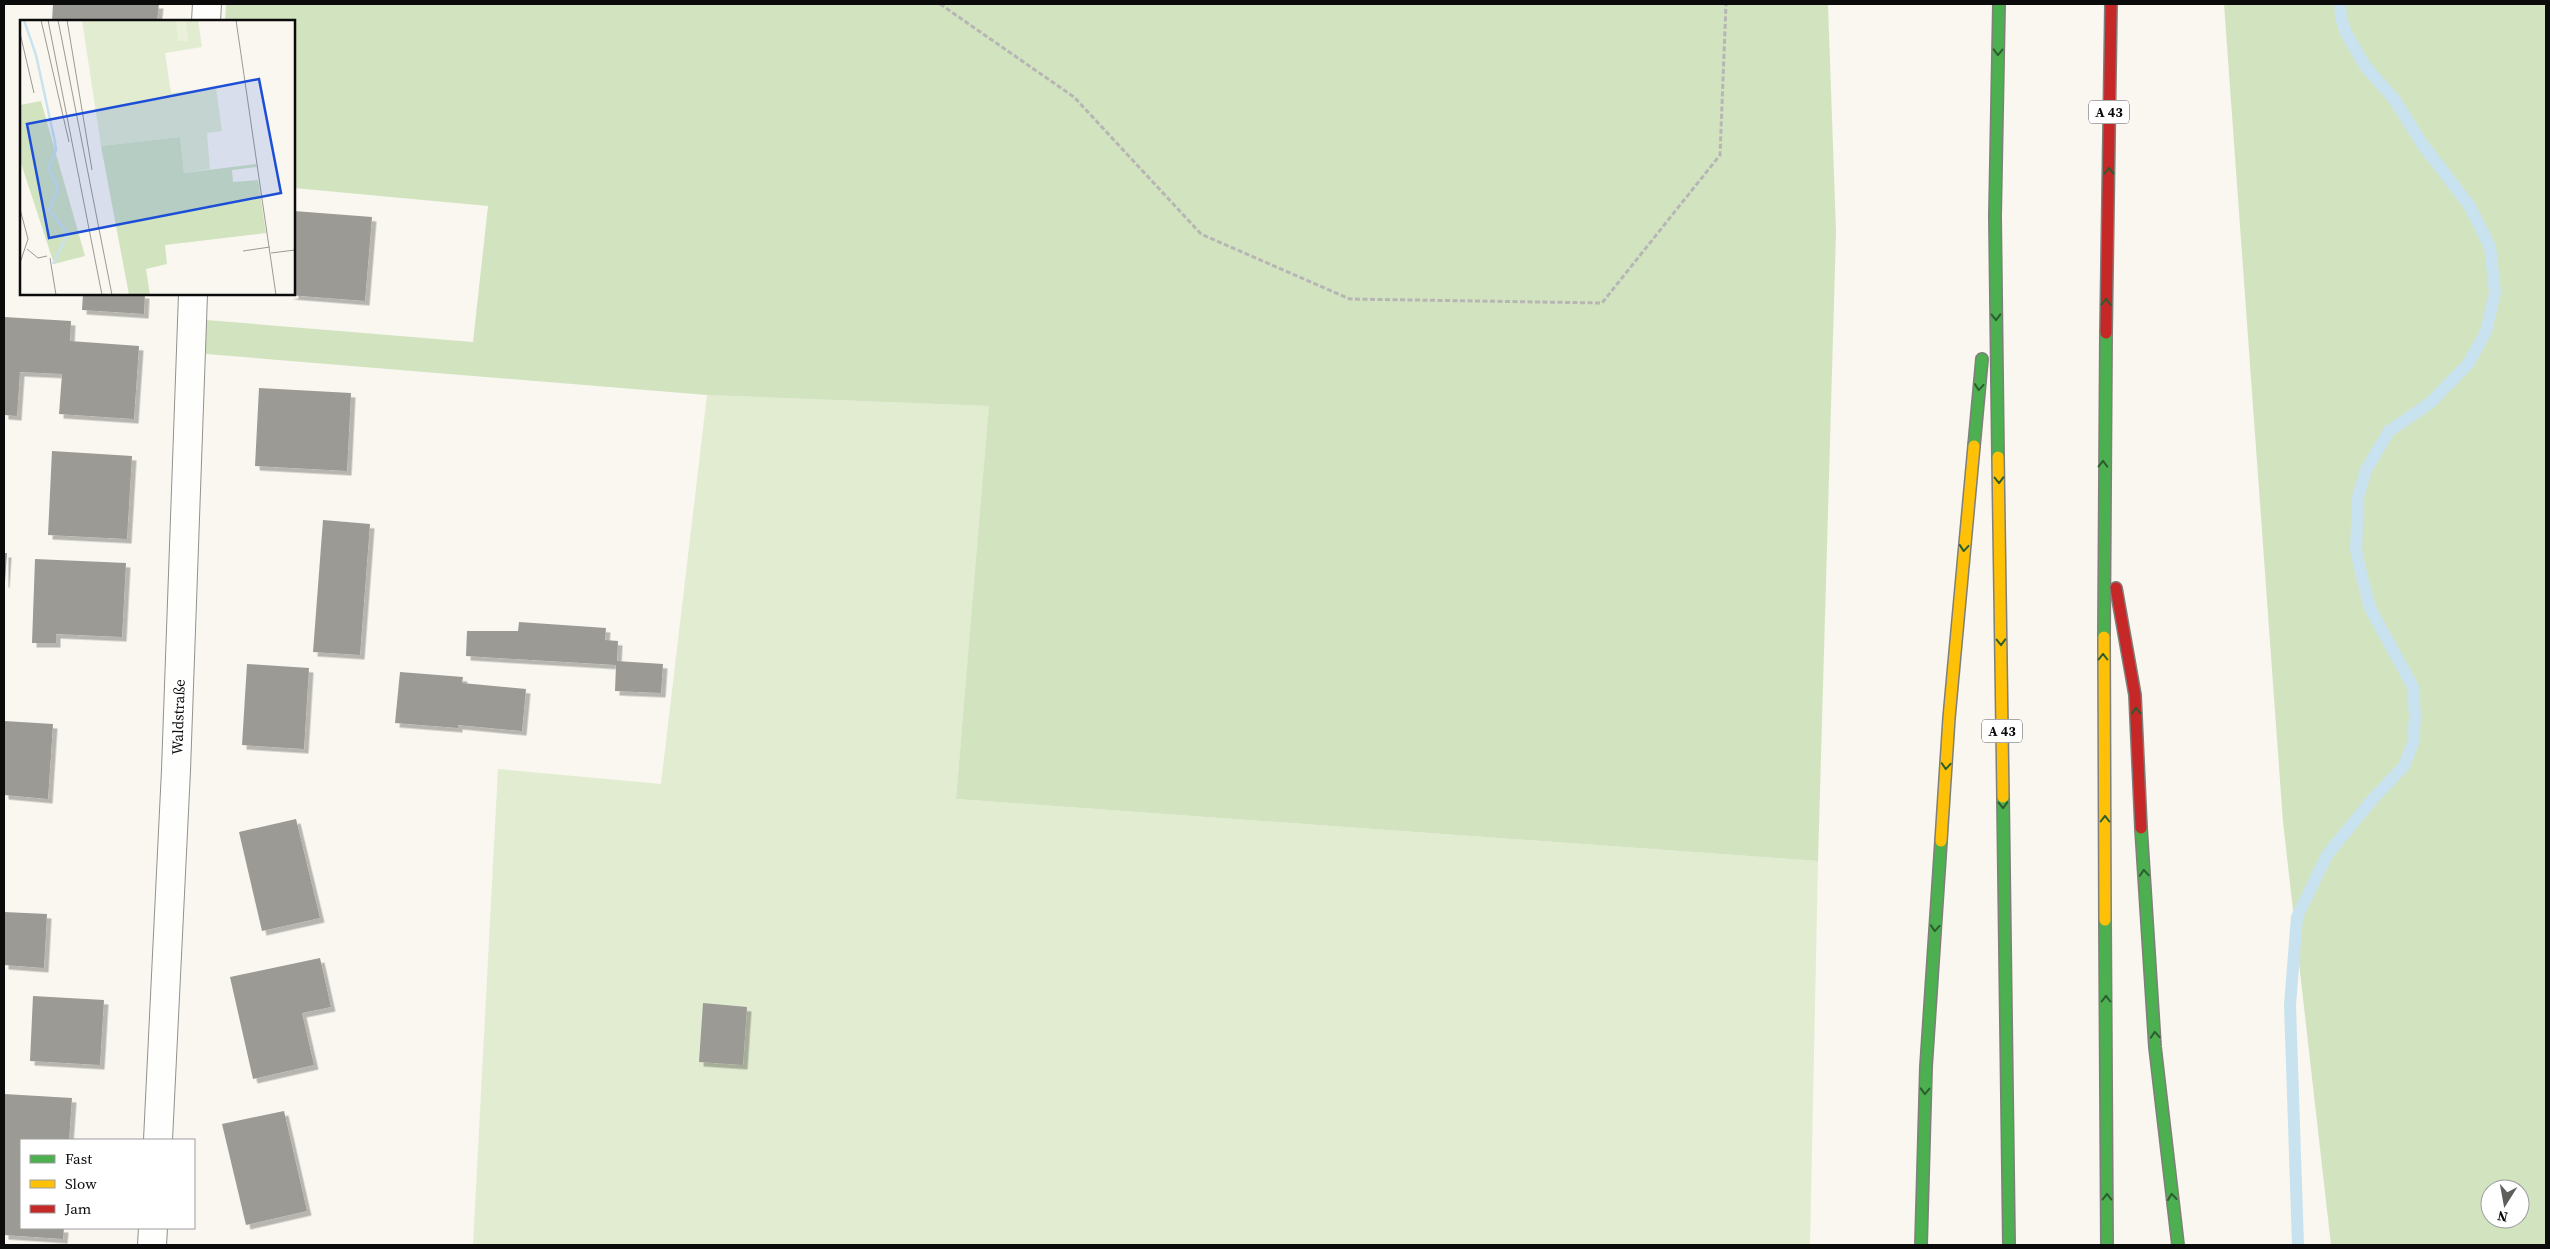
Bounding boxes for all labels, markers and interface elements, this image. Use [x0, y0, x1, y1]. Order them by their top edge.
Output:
inset map [20, 20, 295, 295]
one-way arrow [1993, 49, 2003, 57]
road number: A 43 [2089, 100, 2129, 124]
one-way arrow [2104, 167, 2114, 174]
one-way arrow [2101, 298, 2112, 306]
one-way arrow [1991, 314, 2001, 322]
one-way arrow [1974, 383, 1985, 391]
one-way arrow [2098, 460, 2109, 468]
one-way arrow [1994, 476, 2004, 484]
one-way arrow [1959, 545, 1970, 553]
one-way arrow [1996, 639, 2006, 647]
one-way arrow [2098, 652, 2109, 660]
street label: Waldstraße [166, 678, 190, 755]
one-way arrow [2131, 707, 2141, 714]
road number: A 43 [1982, 719, 2022, 742]
one-way arrow [1940, 762, 1951, 770]
one-way arrow [1998, 801, 2008, 809]
one-way arrow [2099, 815, 2110, 823]
one-way arrow [2138, 869, 2149, 877]
one-way arrow [1930, 925, 1941, 933]
one-way arrow [2101, 995, 2111, 1002]
one-way arrow [2149, 1031, 2160, 1039]
one-way arrow [1920, 1087, 1931, 1095]
legend [20, 1139, 195, 1229]
text: Fast [65, 1148, 92, 1169]
text: Slow [65, 1173, 97, 1194]
north arrow [2480, 1179, 2530, 1229]
one-way arrow [2102, 1192, 2112, 1200]
one-way arrow [2167, 1193, 2178, 1201]
text: Jam [64, 1198, 92, 1219]
text: N [2496, 1206, 2509, 1228]

